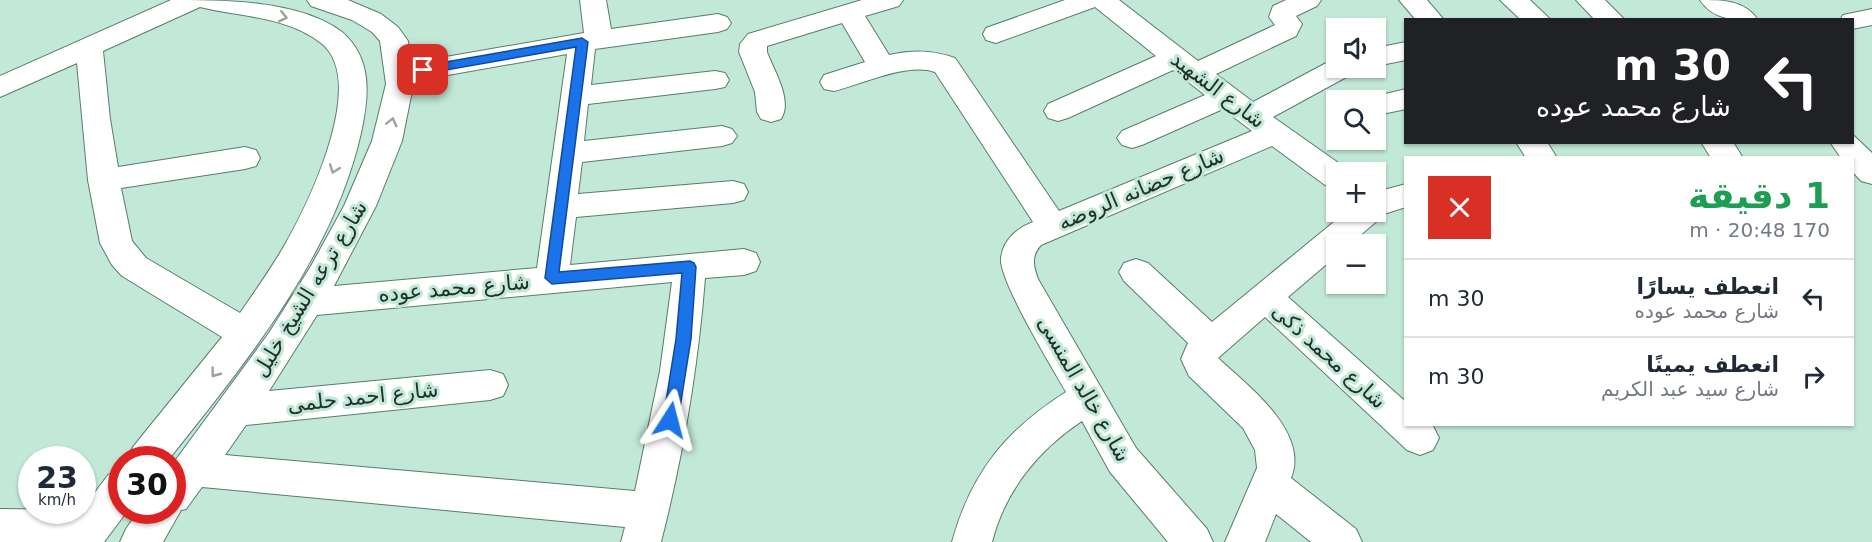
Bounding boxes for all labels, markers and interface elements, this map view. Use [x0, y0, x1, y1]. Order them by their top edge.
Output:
one-way arrow [278, 9, 288, 22]
map controls [1326, 18, 1386, 294]
button: sound [1326, 18, 1386, 78]
text: 30 m [1614, 41, 1731, 90]
icon: left [1752, 42, 1830, 120]
pin [397, 44, 448, 95]
street label: شارع الشهيد [1166, 47, 1270, 133]
icon: arrive [406, 53, 439, 86]
button: search [1326, 90, 1386, 150]
text: شارع محمد عوده [1536, 91, 1731, 122]
one-way arrow [385, 117, 398, 127]
street label: شارع حضانه الروضه [1054, 143, 1228, 235]
button: + [1326, 162, 1386, 222]
one-way arrow [329, 163, 342, 174]
text: 1 دقيقة [1688, 175, 1830, 216]
button: close [1428, 176, 1491, 239]
street label: شارع ترعه الشيخ خليل [248, 197, 372, 381]
text: 170 m · 20:48 [1689, 218, 1830, 242]
button: − [1326, 234, 1386, 294]
street label: شارع محمد عوده [377, 269, 531, 307]
text: انعطف يسارًا [1636, 274, 1779, 299]
icon: left [1797, 282, 1830, 315]
text: 30 m [1428, 286, 1484, 311]
street label: شارع محمد ذكى [1267, 299, 1391, 413]
text: شارع محمد عوده [1635, 299, 1779, 323]
street label: شارع خالد المنسى [1033, 312, 1135, 466]
text: انعطف يمينًا [1646, 352, 1779, 377]
icon: right [1797, 360, 1830, 393]
text: 30 m [1428, 364, 1484, 389]
one-way arrow [212, 367, 223, 378]
street label: شارع احمد حلمى [286, 377, 440, 417]
text: شارع سيد عبد الكريم [1601, 377, 1779, 401]
position arrow [638, 388, 702, 452]
speed limit sign: 30 [108, 446, 186, 524]
text: 23 [36, 460, 78, 495]
text: km/h [38, 491, 76, 509]

